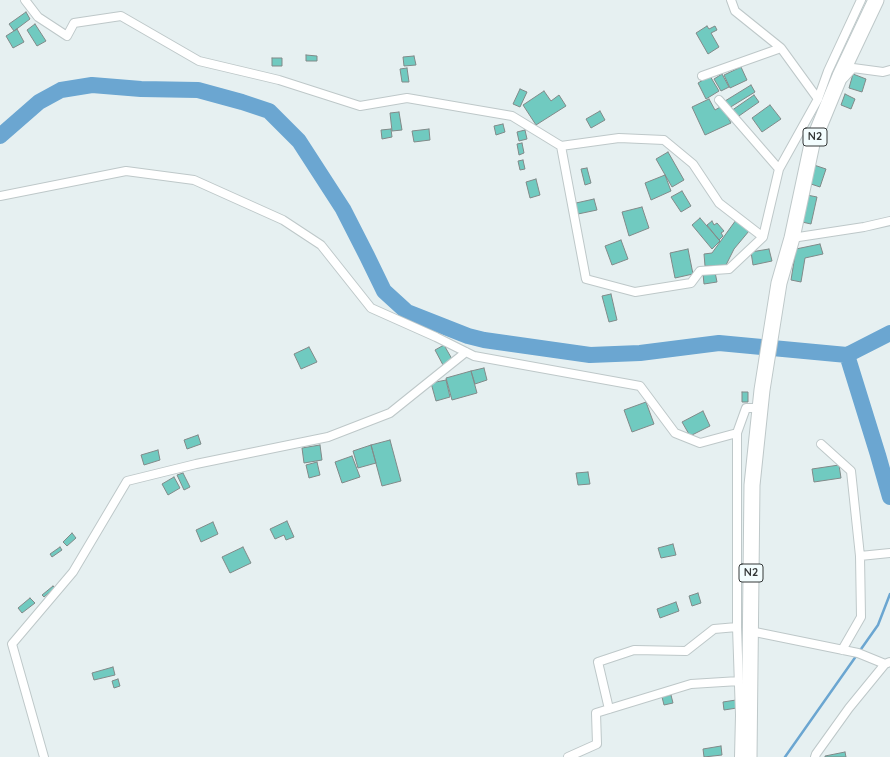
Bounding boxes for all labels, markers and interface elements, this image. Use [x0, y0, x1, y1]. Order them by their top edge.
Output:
road number: N2 [803, 128, 827, 146]
road number: N2 [739, 564, 763, 582]

